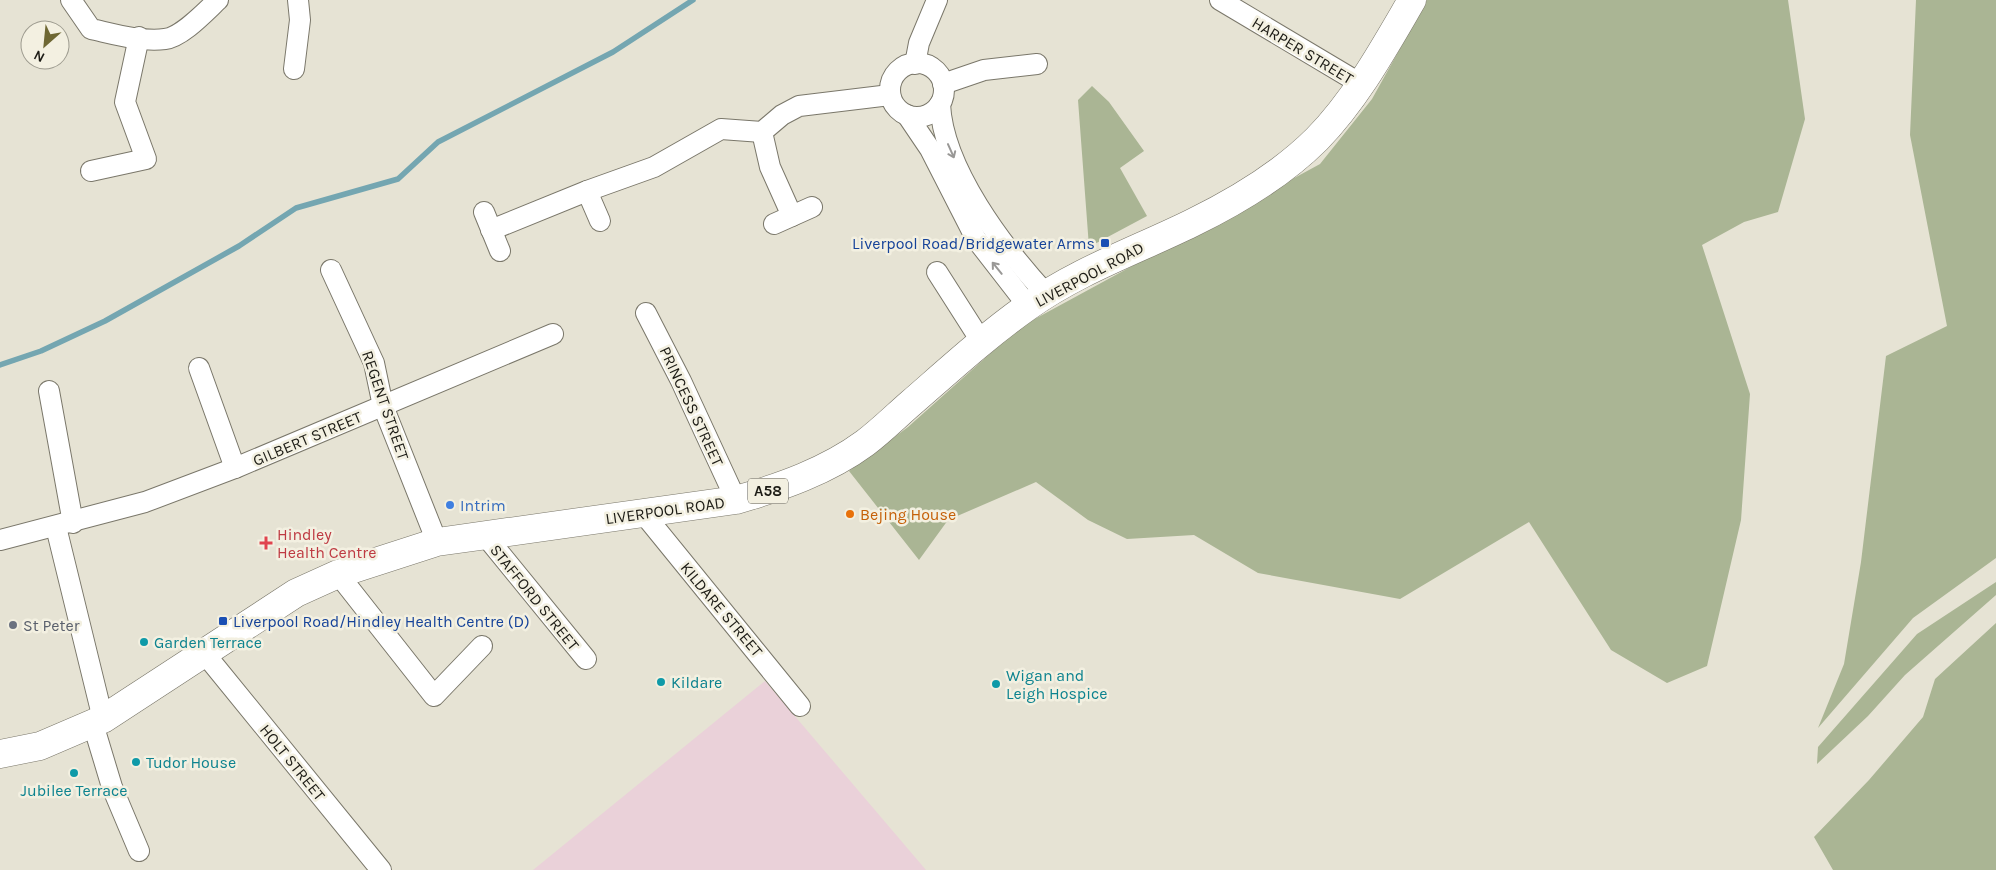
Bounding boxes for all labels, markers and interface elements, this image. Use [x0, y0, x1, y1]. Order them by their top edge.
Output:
street label: HARPER STREET [1249, 13, 1357, 88]
north arrow [20, 20, 70, 70]
text: N [31, 46, 48, 66]
one-way arrow [946, 143, 956, 158]
place label: Liverpool Road/Bridgewater Arms [852, 234, 1095, 253]
marker: Liverpool Road/Bridgewater Arms [1099, 237, 1111, 249]
street label: LIVERPOOL ROAD [1032, 238, 1147, 311]
one-way arrow [992, 262, 1003, 275]
street label: PRINCESS STREET [656, 344, 728, 469]
street label: REGENT STREET [358, 348, 413, 462]
street label: GILBERT STREET [250, 407, 364, 470]
road number: A58 [748, 478, 788, 504]
street label: LIVERPOOL ROAD [604, 493, 726, 528]
place label: Intrim [460, 496, 506, 515]
marker: Intrim [444, 499, 456, 511]
place label: Bejing House [860, 505, 956, 524]
marker: Bejing House [844, 508, 856, 520]
place label: Hindley Health Centre [277, 525, 376, 562]
marker: Hindley Health Centre [259, 536, 273, 550]
street label: STAFFORD STREET [486, 540, 583, 654]
street label: KILDARE STREET [677, 558, 767, 660]
place label: Liverpool Road/Hindley Health Centre (D) [233, 612, 530, 631]
marker: Liverpool Road/Hindley Health Centre (D) [217, 615, 229, 627]
place label: St Peter [23, 616, 80, 635]
marker: St Peter [7, 619, 19, 631]
place label: Garden Terrace [154, 633, 262, 652]
marker: Garden Terrace [138, 636, 150, 648]
place label: Wigan and Leigh Hospice [1006, 666, 1107, 703]
place label: Kildare [671, 673, 722, 692]
marker: Kildare [655, 676, 667, 688]
marker: Wigan and Leigh Hospice [990, 678, 1002, 690]
street label: HOLT STREET [256, 720, 329, 804]
place label: Tudor House [146, 753, 236, 772]
marker: Tudor House [130, 756, 142, 768]
marker: Jubilee Terrace [68, 767, 80, 779]
place label: Jubilee Terrace [21, 781, 127, 800]

